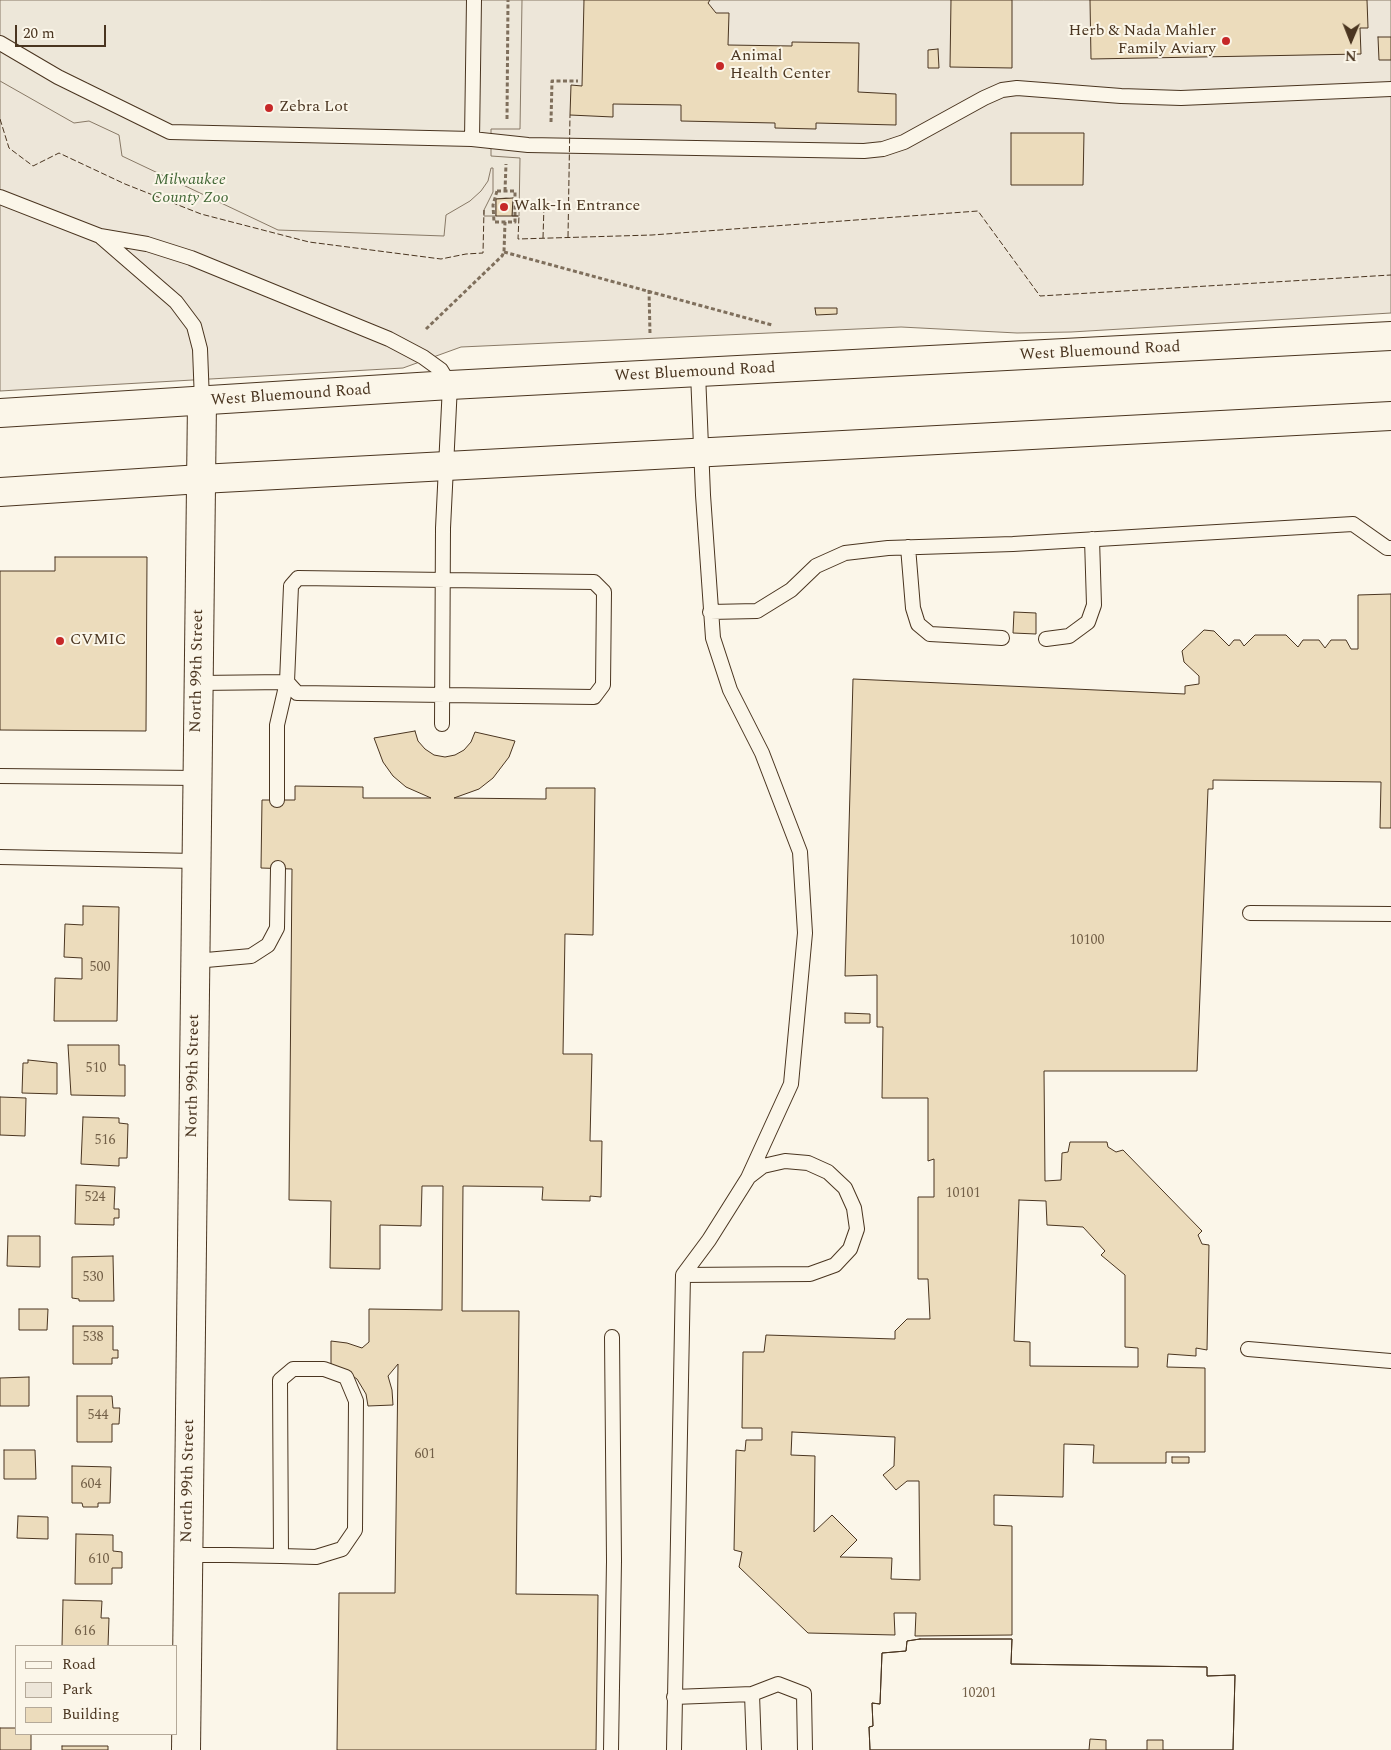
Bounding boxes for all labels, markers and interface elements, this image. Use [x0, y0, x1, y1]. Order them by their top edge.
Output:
scale bar [18, 15, 109, 47]
north arrow [1326, 15, 1376, 65]
text: 20 m [23, 22, 55, 45]
place label: Herb & Nada Mahler Family Aviary [1068, 22, 1216, 60]
marker: Herb & Nada Mahler Family Aviary [1220, 35, 1232, 47]
text: N [1345, 45, 1357, 66]
place label: Animal Health Center [730, 47, 831, 85]
marker: Animal Health Center [714, 60, 726, 72]
place label: Zebra Lot [279, 98, 348, 118]
marker: Zebra Lot [263, 102, 275, 114]
park label: Milwaukee County Zoo [151, 171, 229, 209]
place label: Walk-In Entrance [514, 197, 640, 217]
marker: Walk-In Entrance [498, 201, 510, 213]
street label: West Bluemound Road [1019, 338, 1181, 366]
street label: West Bluemound Road [614, 359, 776, 387]
street label: West Bluemound Road [210, 381, 372, 411]
street label: North 99th Street [187, 609, 209, 733]
place label: CVMIC [70, 631, 126, 651]
marker: CVMIC [54, 635, 66, 647]
house number: 10100 [1070, 933, 1104, 949]
house number: 500 [90, 960, 110, 976]
street label: North 99th Street [183, 1014, 205, 1138]
house number: 510 [86, 1061, 106, 1077]
house number: 516 [95, 1133, 115, 1149]
house number: 10101 [946, 1186, 980, 1202]
house number: 524 [85, 1190, 105, 1206]
house number: 530 [83, 1270, 103, 1286]
house number: 538 [83, 1330, 103, 1346]
house number: 544 [88, 1408, 108, 1424]
street label: North 99th Street [178, 1419, 200, 1543]
house number: 601 [415, 1447, 435, 1463]
house number: 604 [81, 1477, 101, 1493]
house number: 610 [89, 1552, 109, 1568]
house number: 616 [75, 1624, 95, 1640]
legend [15, 1645, 178, 1735]
text: Road [62, 1653, 96, 1676]
text: Park [62, 1678, 93, 1701]
house number: 10201 [962, 1686, 996, 1702]
text: Building [62, 1703, 119, 1726]

